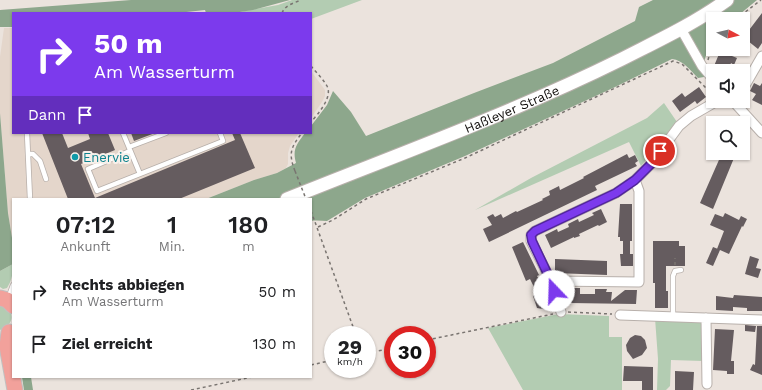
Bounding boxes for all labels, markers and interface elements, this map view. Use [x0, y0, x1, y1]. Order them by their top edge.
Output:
north arrow [706, 12, 750, 56]
map controls [706, 12, 750, 160]
text: 50 m [94, 27, 163, 60]
icon: right [28, 28, 80, 80]
text: Am Wasserturm [94, 61, 235, 82]
button: sound [706, 64, 750, 108]
street label: Haßleyer Straße [462, 83, 562, 136]
icon: arrive [74, 104, 96, 126]
text: Dann [28, 106, 66, 124]
button: search [706, 116, 750, 160]
pin [643, 134, 677, 168]
icon: arrive [649, 140, 671, 162]
place label: Enervie [83, 150, 130, 165]
marker: Enervie [70, 152, 80, 162]
text: 07:12 [55, 211, 115, 239]
text: 1 [167, 211, 177, 239]
text: 180 [228, 211, 269, 239]
text: Ankunft [60, 239, 110, 254]
text: Min. [159, 239, 185, 254]
text: m [242, 239, 255, 254]
position arrow [533, 270, 575, 312]
text: Rechts abbiegen [62, 276, 184, 294]
icon: right [28, 281, 50, 303]
text: 50 m [259, 283, 296, 301]
text: Am Wasserturm [62, 294, 164, 309]
speed limit sign: 30 [384, 326, 436, 378]
icon: arrive [28, 333, 50, 355]
text: Ziel erreicht [62, 335, 152, 353]
text: 130 m [253, 335, 296, 353]
text: 29 [338, 335, 362, 359]
text: km/h [337, 356, 363, 367]

